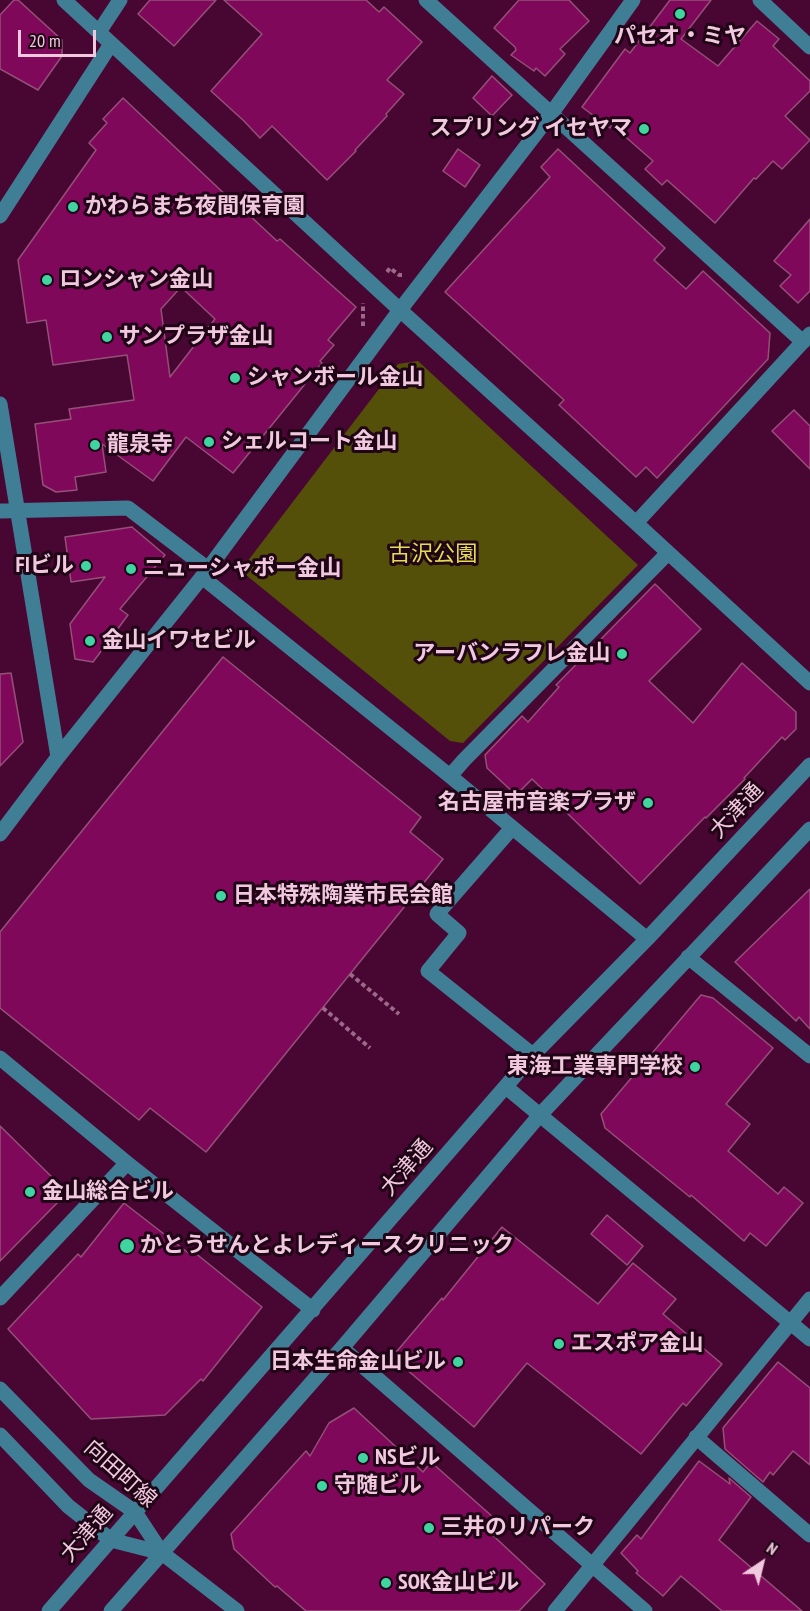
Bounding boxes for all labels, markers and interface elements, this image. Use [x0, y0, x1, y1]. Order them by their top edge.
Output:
marker: パセオ・ミヤ [673, 7, 687, 21]
scale bar [21, 18, 99, 56]
place label: パセオ・ミヤ [614, 24, 746, 50]
text: 20 m [29, 29, 61, 52]
place label: スプリング イセヤマ [429, 116, 632, 142]
marker: スプリング イセヤマ [637, 122, 651, 136]
place label: かわらまち夜間保育園 [85, 194, 305, 220]
marker: かわらまち夜間保育園 [66, 200, 80, 214]
place label: ロンシャン金山 [59, 267, 213, 293]
marker: ロンシャン金山 [40, 273, 54, 287]
place label: サンプラザ金山 [119, 324, 273, 350]
marker: サンプラザ金山 [100, 330, 114, 344]
place label: シャンボール金山 [247, 365, 423, 391]
marker: シャンボール金山 [228, 371, 242, 385]
place label: シェルコート金山 [221, 429, 397, 455]
place label: 龍泉寺 [107, 432, 173, 458]
marker: シェルコート金山 [202, 435, 216, 449]
marker: 龍泉寺 [88, 438, 102, 452]
park label: 古沢公園 [389, 542, 477, 568]
place label: FIビル [16, 553, 74, 579]
place label: ニューシャポー金山 [143, 556, 341, 582]
marker: FIビル [79, 559, 93, 573]
marker: ニューシャポー金山 [124, 562, 138, 576]
place label: 金山イワセビル [102, 628, 256, 654]
marker: 金山イワセビル [83, 634, 97, 648]
place label: アーバンラフレ金山 [413, 641, 610, 667]
marker: アーバンラフレ金山 [615, 647, 629, 661]
street label: 大津通 [705, 778, 769, 844]
place label: 名古屋市音楽プラザ [438, 790, 636, 816]
marker: 名古屋市音楽プラザ [641, 796, 655, 810]
place label: 日本特殊陶業市民会館 [233, 883, 453, 909]
marker: 日本特殊陶業市民会館 [214, 889, 228, 903]
place label: 東海工業専門学校 [507, 1054, 683, 1080]
marker: 東海工業専門学校 [688, 1060, 702, 1074]
street label: 大津通 [375, 1134, 439, 1202]
place label: 金山総合ビル [42, 1179, 174, 1205]
marker: 金山総合ビル [23, 1185, 37, 1199]
place label: かとうせんとよレディースクリニック [140, 1233, 514, 1259]
marker: かとうせんとよレディースクリニック [118, 1237, 136, 1255]
place label: エスポア金山 [571, 1331, 703, 1357]
marker: エスポア金山 [552, 1337, 566, 1351]
place label: 日本生命金山ビル [270, 1349, 446, 1375]
marker: 日本生命金山ビル [451, 1355, 465, 1369]
street label: 向田町線 [78, 1435, 162, 1513]
place label: NSビル [375, 1445, 441, 1471]
marker: NSビル [356, 1451, 370, 1465]
place label: 守随ビル [334, 1473, 422, 1499]
marker: 守随ビル [315, 1479, 329, 1493]
street label: 大津通 [55, 1500, 119, 1568]
place label: 三井のリパーク [441, 1515, 595, 1541]
marker: 三井のリパーク [422, 1521, 436, 1535]
north arrow [732, 1533, 792, 1593]
text: N [763, 1538, 782, 1559]
place label: SOK金山ビル [398, 1570, 519, 1596]
marker: SOK金山ビル [379, 1576, 393, 1590]

